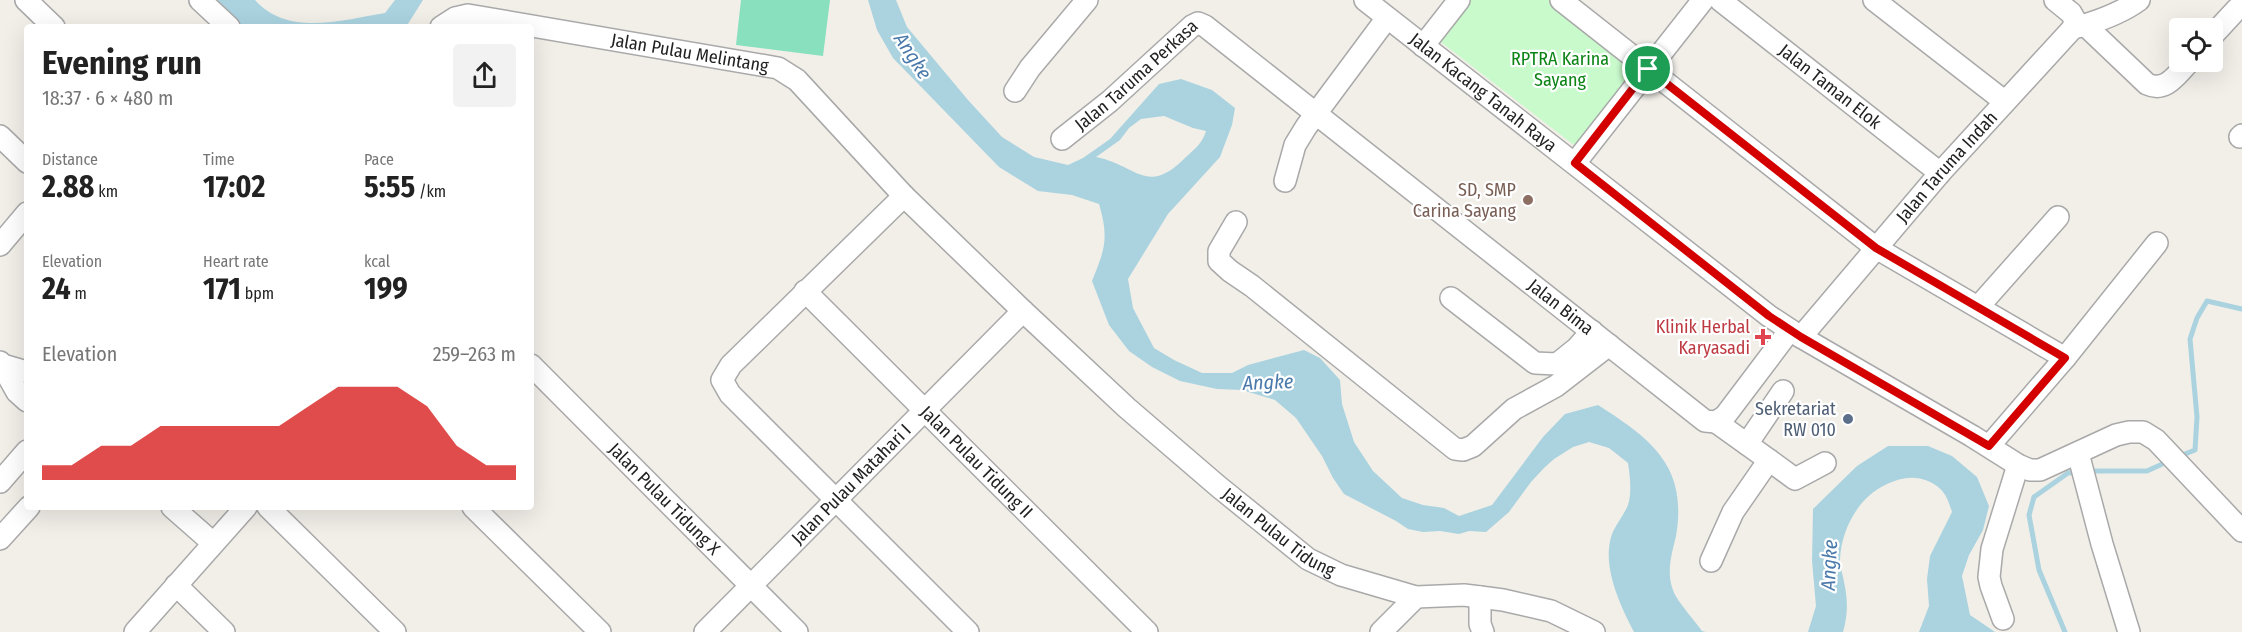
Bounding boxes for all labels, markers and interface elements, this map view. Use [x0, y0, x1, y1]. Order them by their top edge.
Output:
street label: Jalan Taruma Perkasa [1070, 15, 1203, 136]
map controls [2169, 18, 2223, 72]
button: locate [2169, 18, 2223, 72]
water label: Angke [889, 27, 937, 84]
street label: Jalan Kacang Tanah Raya [1405, 28, 1561, 157]
street label: Jalan Pulau Melintang [609, 29, 771, 77]
street label: Jalan Taman Elok [1774, 39, 1886, 134]
text: Evening run [42, 43, 202, 83]
pin [1622, 43, 1673, 94]
button: share [453, 44, 516, 107]
park label: RPTRA Karina Sayang [1511, 48, 1609, 91]
icon: arrive [1631, 52, 1664, 85]
text: 18:37 · 6 × 480 m [42, 86, 173, 110]
street label: Jalan Taruma Indah [1892, 107, 2002, 227]
text: Distance [42, 150, 98, 169]
text: Time [203, 150, 235, 169]
text: Pace [364, 150, 394, 169]
text: 2.88 [42, 169, 94, 205]
text: 17:02 [203, 169, 265, 205]
text: 5:55 [364, 169, 415, 205]
place label: SD, SMP Carina Sayang [1413, 179, 1517, 222]
text: km [94, 182, 118, 201]
text: /km [415, 182, 446, 201]
marker: SD, SMP Carina Sayang [1521, 193, 1535, 207]
text: Elevation [42, 252, 102, 271]
text: Heart rate [203, 252, 269, 271]
text: kcal [364, 252, 390, 271]
text: 24 [42, 271, 71, 307]
text: 171 [203, 271, 241, 307]
text: 199 [364, 271, 408, 307]
street label: Jalan Bima [1523, 274, 1598, 340]
text: m [71, 284, 87, 303]
text: bpm [241, 284, 274, 303]
place label: Klinik Herbal Karyasadi [1656, 316, 1750, 359]
marker: Klinik Herbal Karyasadi [1754, 328, 1772, 346]
text: Elevation [42, 342, 117, 366]
text: 259–263 m [433, 342, 516, 366]
water label: Angke [1241, 369, 1294, 395]
place label: Sekretariat RW 010 [1755, 398, 1836, 441]
street label: Jalan Pulau Tidung II [916, 401, 1037, 523]
marker: Sekretariat RW 010 [1841, 412, 1855, 426]
street label: Jalan Pulau Matahari I [787, 419, 916, 549]
street label: Jalan Pulau Tidung X [604, 438, 725, 560]
street label: Jalan Pulau Tidung [1218, 483, 1339, 582]
water label: Angke [1816, 539, 1842, 592]

